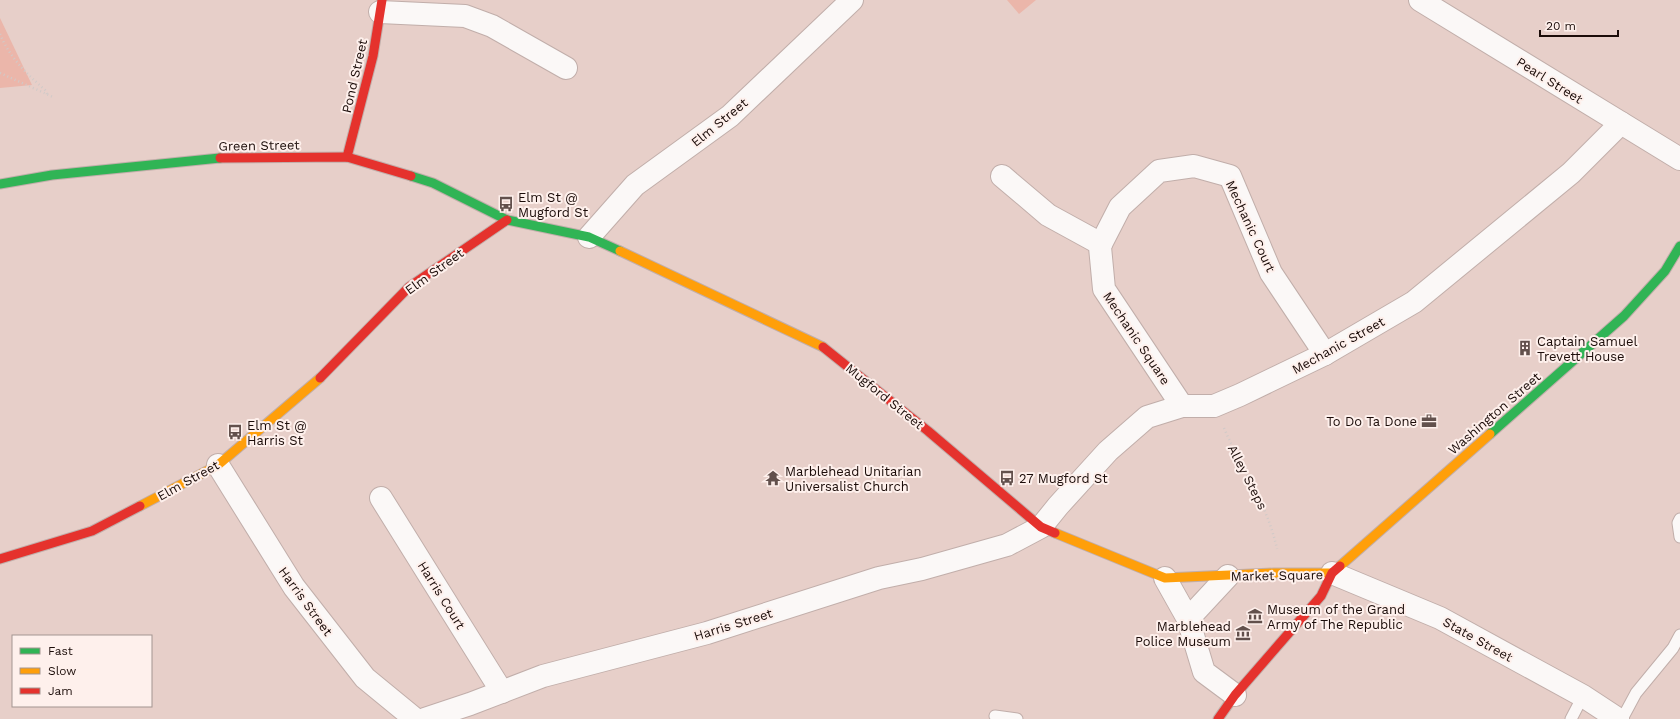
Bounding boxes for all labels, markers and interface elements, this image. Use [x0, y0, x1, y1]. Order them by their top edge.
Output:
scale bar [1540, 12, 1618, 38]
text: 20 m [1546, 19, 1576, 33]
street label: Pond Street [339, 37, 370, 115]
street label: Pearl Street [1514, 54, 1586, 107]
street label: Elm Street [688, 95, 751, 150]
street label: Green Street [218, 137, 300, 154]
street label: Mechanic Court [1223, 178, 1279, 275]
place label: Elm St @ Mugford St [518, 190, 589, 220]
bus stop icon: Elm St @ Mugford St [497, 195, 515, 213]
street label: Elm Street [402, 245, 467, 298]
street label: Mechanic Square [1100, 289, 1173, 388]
street label: Mechanic Street [1289, 314, 1388, 377]
place label: Captain Samuel Trevett House [1537, 334, 1638, 364]
building icon: Captain Samuel Trevett House [1516, 339, 1534, 357]
street label: Mugford Street [843, 361, 927, 433]
street label: Washington Street [1445, 369, 1544, 458]
office icon: To Do Ta Done [1420, 412, 1438, 430]
place label: To Do Ta Done [1326, 414, 1417, 429]
place label: Elm St @ Harris St [247, 418, 307, 448]
bus stop icon: Elm St @ Harris St [226, 423, 244, 441]
street label: Alley Steps [1225, 442, 1270, 512]
street label: Elm Street [155, 457, 222, 504]
place label: Marblehead Unitarian Universalist Church [785, 464, 921, 494]
temple icon: Marblehead Unitarian Universalist Church [764, 469, 782, 487]
bus stop icon: 27 Mugford St [998, 469, 1016, 487]
place label: 27 Mugford St [1019, 471, 1108, 486]
street label: Harris Court [415, 559, 469, 632]
street label: Harris Street [276, 564, 336, 639]
street label: Market Square [1231, 567, 1323, 584]
place label: Museum of the Grand Army of The Republic [1267, 602, 1405, 632]
street label: Harris Street [692, 605, 775, 644]
museum icon: Museum of the Grand Army of The Republic [1246, 607, 1264, 625]
street label: State Street [1440, 614, 1516, 665]
place label: Marblehead Police Museum [1135, 619, 1231, 649]
museum icon: Marblehead Police Museum [1234, 624, 1252, 642]
legend [12, 635, 152, 707]
text: Fast [48, 644, 73, 658]
text: Slow [48, 664, 76, 678]
text: Jam [48, 684, 73, 698]

